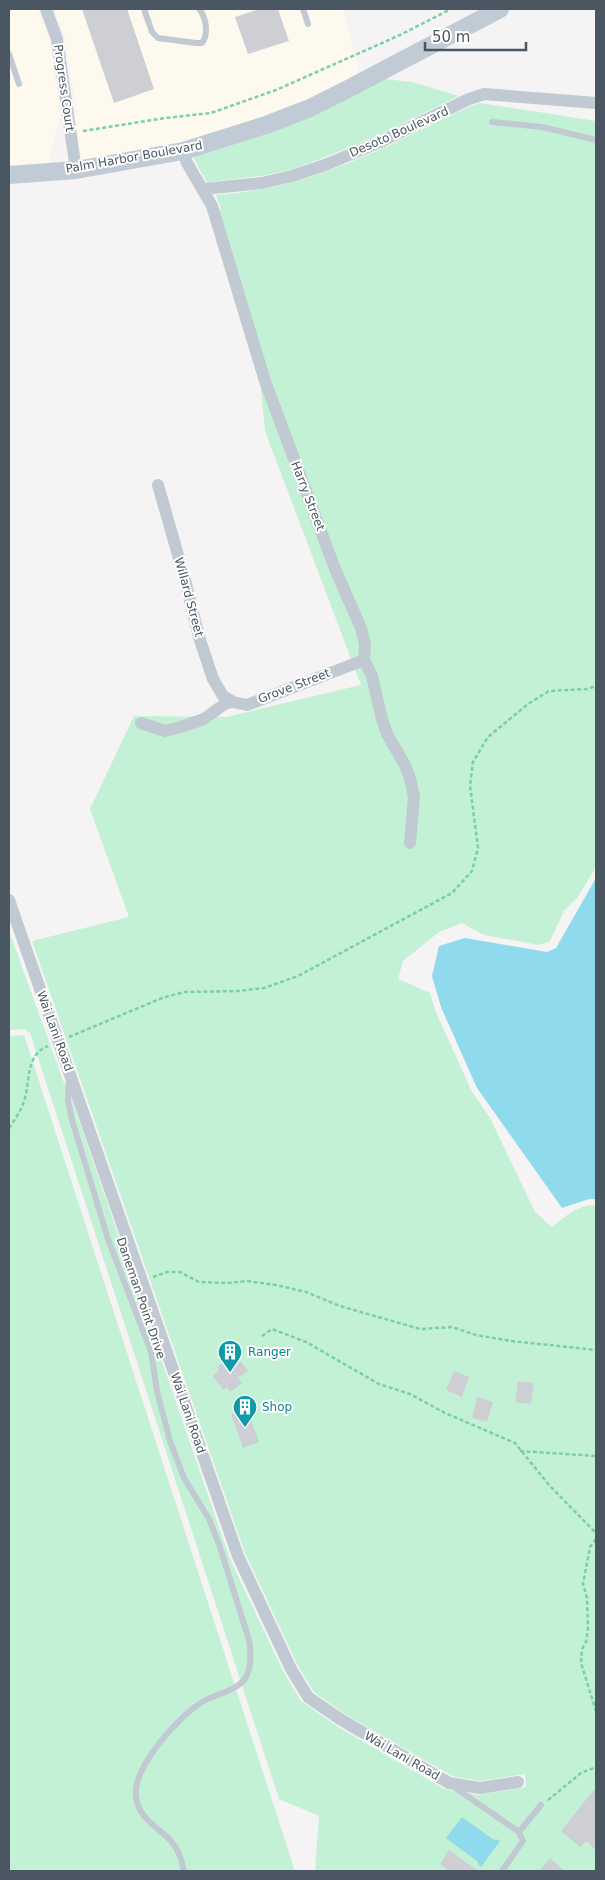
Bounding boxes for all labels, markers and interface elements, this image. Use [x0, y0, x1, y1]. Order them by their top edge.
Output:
scale bar [425, 20, 526, 52]
text: 50 m [432, 28, 470, 46]
street label: Progress Court [51, 43, 77, 133]
street label: Desoto Boulevard [347, 104, 451, 160]
street label: Palm Harbor Boulevard [65, 138, 203, 176]
street label: Harry Street [288, 459, 328, 533]
street label: Willard Street [172, 556, 206, 638]
street label: Grove Street [256, 666, 332, 706]
street label: Wai Lani Road [34, 989, 76, 1073]
street label: Daneman Point Drive [114, 1235, 168, 1361]
building icon: Ranger [217, 1339, 243, 1373]
place label: Ranger [248, 1345, 291, 1359]
street label: Wai Lani Road [168, 1371, 208, 1455]
building icon: Shop [232, 1394, 258, 1428]
place label: Shop [262, 1400, 292, 1414]
street label: Wai Lani Road [362, 1729, 442, 1783]

